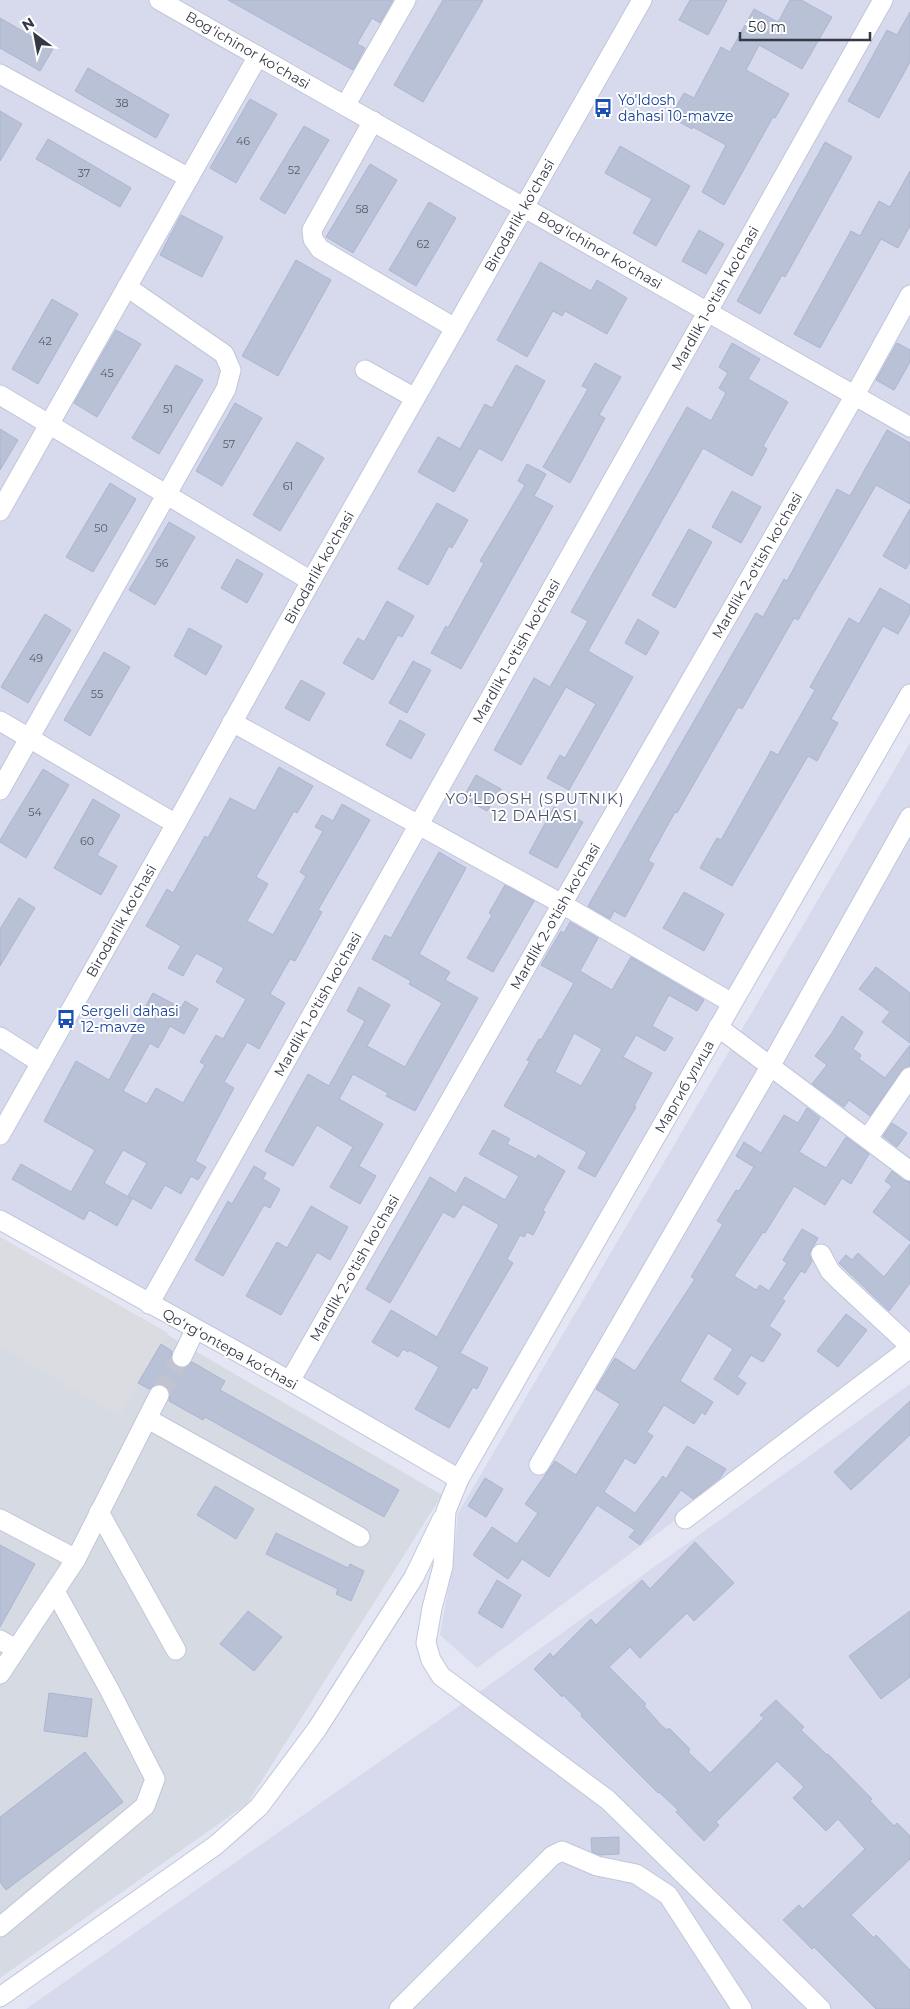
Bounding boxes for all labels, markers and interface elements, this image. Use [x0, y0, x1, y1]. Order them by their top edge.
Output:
street label: Bogʻichinor koʻchasi [183, 7, 313, 93]
north arrow [10, 10, 60, 60]
scale bar [740, 10, 870, 42]
text: N [19, 13, 38, 35]
text: 50 m [748, 17, 786, 36]
place label: Yo'ldosh dahasi 10-mavze [618, 91, 733, 125]
house number: 38 [115, 96, 129, 110]
bus stop icon: Yo'ldosh dahasi 10-mavze [592, 97, 614, 119]
house number: 46 [236, 134, 250, 148]
street label: Birodarlik ko'chasi [480, 156, 558, 275]
house number: 52 [288, 163, 300, 177]
house number: 37 [78, 166, 90, 180]
house number: 58 [355, 202, 369, 216]
street label: Bogʻichinor koʻchasi [535, 207, 665, 293]
street label: Mardlik 1-o'tish ko'chasi [667, 223, 763, 374]
house number: 62 [417, 237, 429, 251]
house number: 42 [38, 334, 52, 348]
house number: 45 [100, 366, 114, 380]
house number: 51 [163, 402, 173, 416]
house number: 57 [223, 437, 235, 451]
house number: 61 [283, 479, 293, 493]
street label: Mardlik 2-o'tish ko'chasi [708, 489, 806, 642]
street label: Birodarlik ko'chasi [280, 508, 358, 627]
house number: 50 [94, 521, 108, 535]
house number: 56 [156, 556, 169, 570]
street label: Mardlik 1-o'tish ko'chasi [469, 576, 564, 727]
house number: 49 [29, 651, 43, 665]
house number: 55 [91, 687, 103, 701]
district label: YO‘LDOSH (SPUTNIK) 12 DAHASI [445, 789, 625, 825]
house number: 54 [28, 805, 42, 819]
house number: 60 [80, 834, 94, 848]
street label: Mardlik 2-o'tish ko'chasi [506, 840, 604, 993]
street label: Birodarlik ko'chasi [82, 861, 160, 981]
street label: Mardlik 1-o'tish ko'chasi [270, 929, 366, 1080]
place label: Sergeli dahasi 12-mavze [81, 1002, 179, 1036]
bus stop icon: Sergeli dahasi 12-mavze [55, 1008, 77, 1030]
street label: Маргиб улица [651, 1037, 718, 1136]
street label: Mardlik 2-o'tish ko'chasi [306, 1192, 403, 1345]
street label: Qoʻrgʻontepa koʻchasi [159, 1304, 301, 1394]

